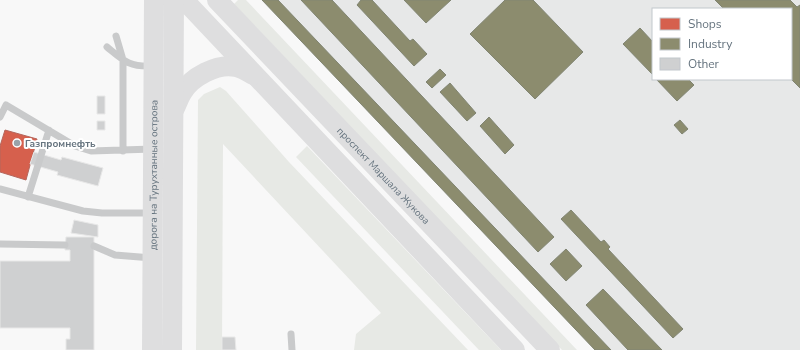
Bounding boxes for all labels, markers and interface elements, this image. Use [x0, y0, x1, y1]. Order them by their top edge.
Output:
legend [652, 8, 792, 80]
text: Shops [688, 16, 722, 32]
text: Industry [688, 36, 733, 52]
text: Other [688, 56, 720, 72]
street label: дорога на Турухтанные острова [147, 100, 161, 250]
street label: проспект Маршала Жукова [333, 124, 433, 228]
place label: Газпромнефть [25, 137, 96, 151]
marker: Газпромнефть [12, 138, 22, 148]

